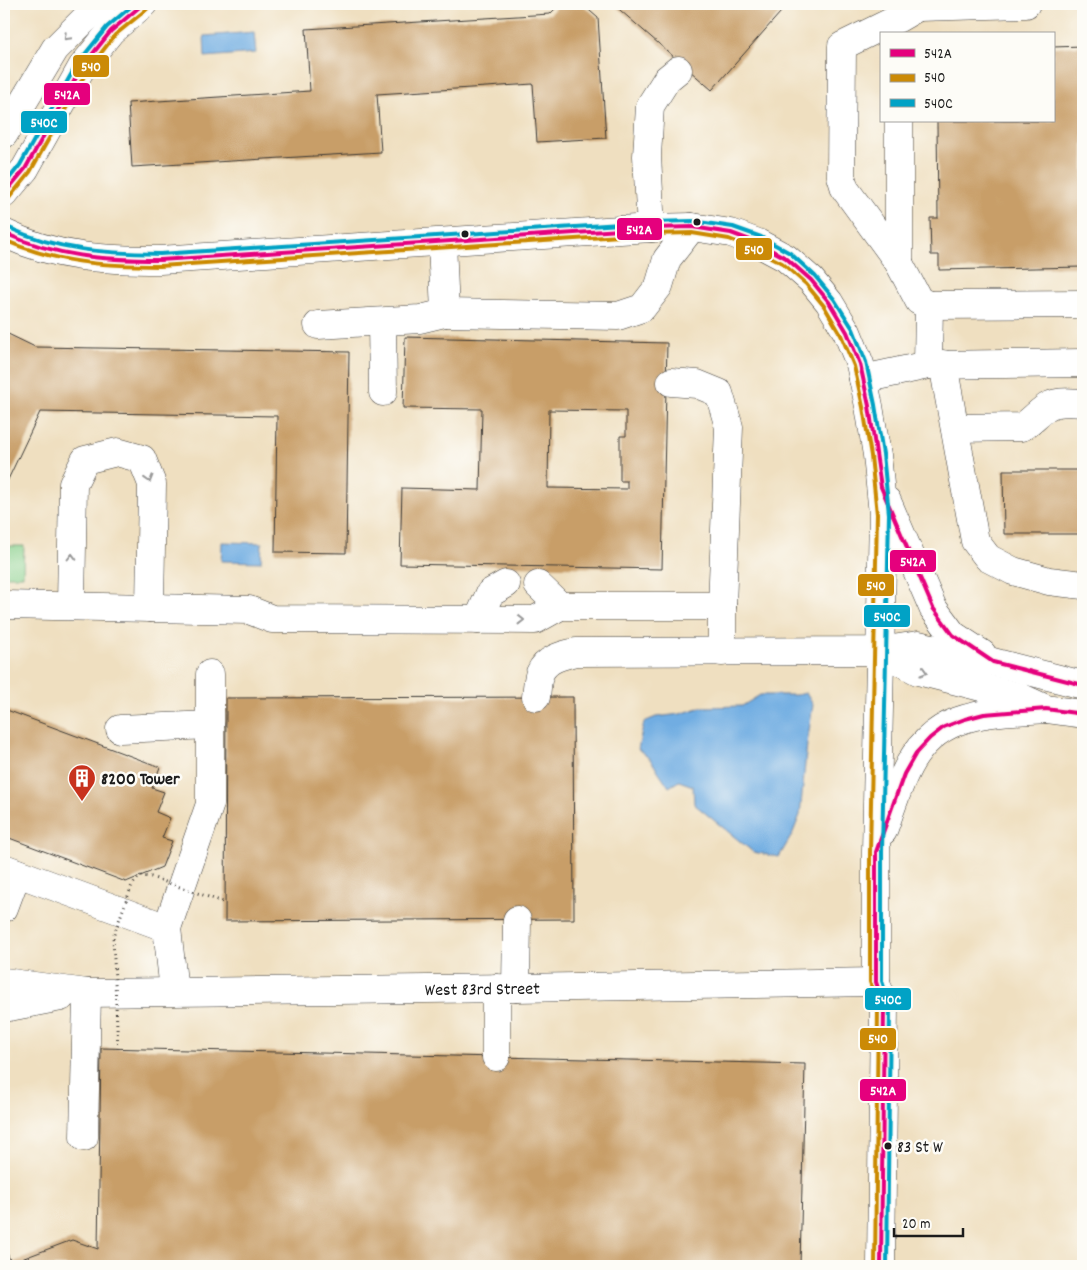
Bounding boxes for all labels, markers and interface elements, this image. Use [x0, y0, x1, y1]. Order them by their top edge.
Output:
one-way arrow [64, 31, 73, 40]
legend [880, 32, 1054, 122]
text: 542A [924, 44, 952, 66]
line badge: 540 [72, 54, 110, 78]
text: 540 [81, 58, 101, 78]
text: 540 [924, 68, 945, 90]
line badge: 542A [43, 82, 91, 106]
text: 542A [54, 86, 80, 106]
text: 540C [924, 94, 953, 116]
line badge: 540C [20, 110, 68, 134]
text: 540C [31, 114, 58, 134]
line badge: 542A [616, 217, 663, 241]
unlabelled marker [692, 217, 702, 227]
text: 542A [626, 221, 652, 241]
unlabelled marker [460, 229, 470, 239]
line badge: 540 [735, 237, 773, 261]
text: 540 [744, 241, 764, 261]
one-way arrow [144, 474, 154, 483]
line badge: 542A [889, 549, 937, 573]
one-way arrow [67, 553, 77, 561]
text: 542A [900, 553, 926, 573]
line badge: 540 [857, 573, 895, 597]
text: 540 [866, 577, 886, 597]
line badge: 540C [863, 604, 911, 628]
text: 540C [874, 608, 901, 628]
one-way arrow [518, 615, 525, 625]
one-way arrow [919, 667, 928, 677]
building icon: 8200 Tower [67, 763, 97, 802]
place label: 8200 Tower [101, 768, 180, 793]
street label: West 83rd Street [425, 978, 540, 1004]
line badge: 540C [864, 987, 912, 1011]
text: 540C [875, 991, 902, 1011]
line badge: 540 [859, 1027, 897, 1051]
text: 540 [868, 1030, 888, 1050]
line badge: 542A [859, 1078, 907, 1102]
text: 542A [870, 1082, 896, 1102]
place label: 83 St W [897, 1137, 943, 1161]
marker: 83 St W [883, 1141, 893, 1151]
scale bar [894, 1205, 963, 1237]
text: 20 m [902, 1214, 930, 1236]

